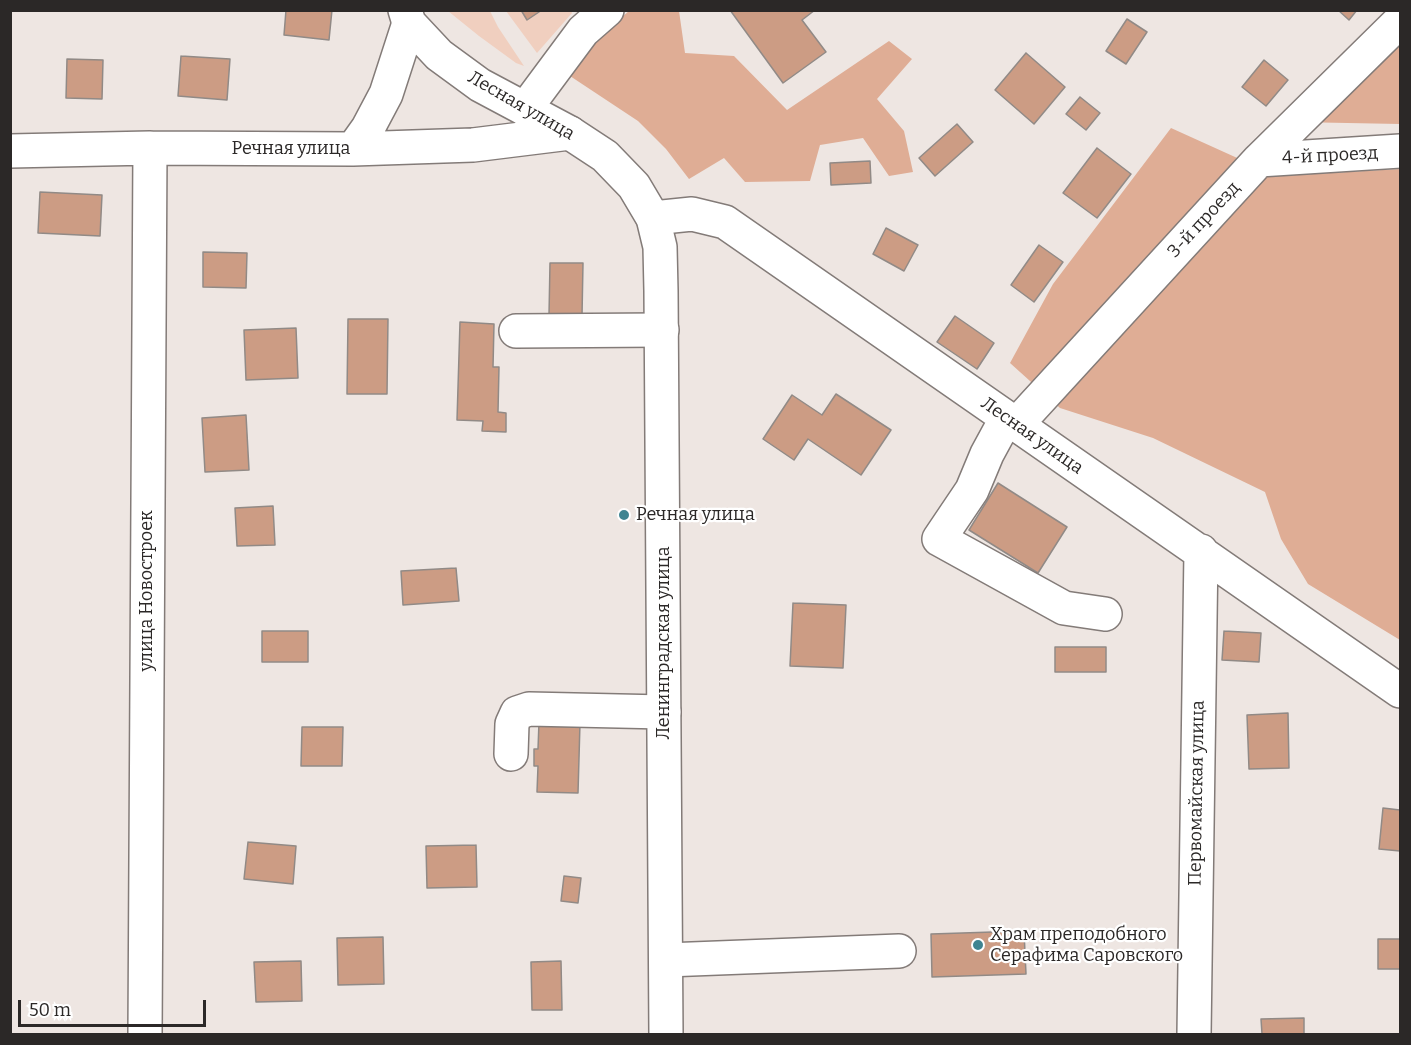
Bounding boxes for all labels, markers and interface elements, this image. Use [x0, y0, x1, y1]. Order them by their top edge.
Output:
street label: Лесная улица [464, 67, 578, 145]
street label: Речная улица [232, 138, 350, 160]
street label: 4-й проезд [1281, 143, 1379, 169]
street label: 3-й проезд [1163, 178, 1245, 262]
street label: Лесная улица [977, 393, 1087, 479]
place label: Речная улица [636, 504, 755, 526]
marker: Речная улица [617, 508, 631, 522]
street label: улица Новостроек [136, 510, 158, 672]
street label: Ленинградская улица [653, 546, 675, 740]
street label: Первомайская улица [1185, 700, 1209, 886]
place label: Храм преподобного Серафима Саровского [990, 924, 1183, 966]
marker: Храм преподобного Серафима Саровского [971, 938, 985, 952]
scale bar [21, 988, 208, 1026]
text: 50 m [29, 999, 71, 1021]

